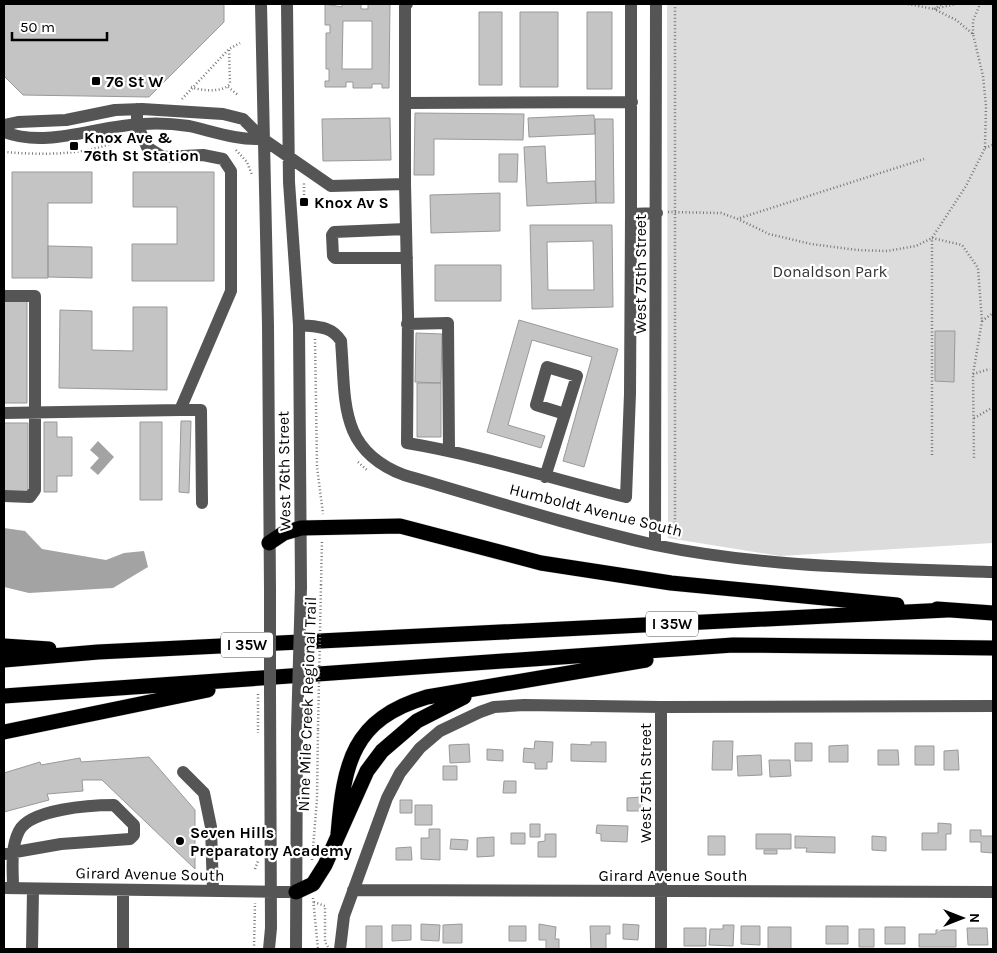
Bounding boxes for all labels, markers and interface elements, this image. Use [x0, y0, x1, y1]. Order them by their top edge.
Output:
scale bar [12, 10, 108, 42]
text: 50 m [20, 18, 55, 36]
place label: 76 St W [106, 72, 163, 91]
marker: 76 St W [90, 75, 102, 87]
place label: Knox Ave & 76th St Station [84, 128, 199, 165]
marker: Knox Ave & 76th St Station [68, 140, 80, 152]
place label: Knox Av S [314, 193, 389, 212]
marker: Knox Av S [298, 196, 310, 208]
street label: West 75th Street [631, 214, 650, 334]
park label: Donaldson Park [773, 262, 887, 281]
street label: West 76th Street [273, 411, 295, 531]
street label: Humboldt Avenue South [508, 479, 684, 541]
street label: Nine Mile Creek Regional Trail [294, 596, 320, 812]
road number: I 35W [646, 612, 698, 636]
road number: I 35W [221, 632, 273, 658]
street label: West 75th Street [636, 723, 655, 843]
place label: Seven Hills Preparatory Academy [190, 823, 352, 860]
marker: Seven Hills Preparatory Academy [174, 835, 186, 847]
street label: Girard Avenue South [75, 863, 225, 885]
street label: Girard Avenue South [599, 866, 747, 885]
north arrow [937, 893, 987, 943]
text: N [966, 913, 983, 923]

